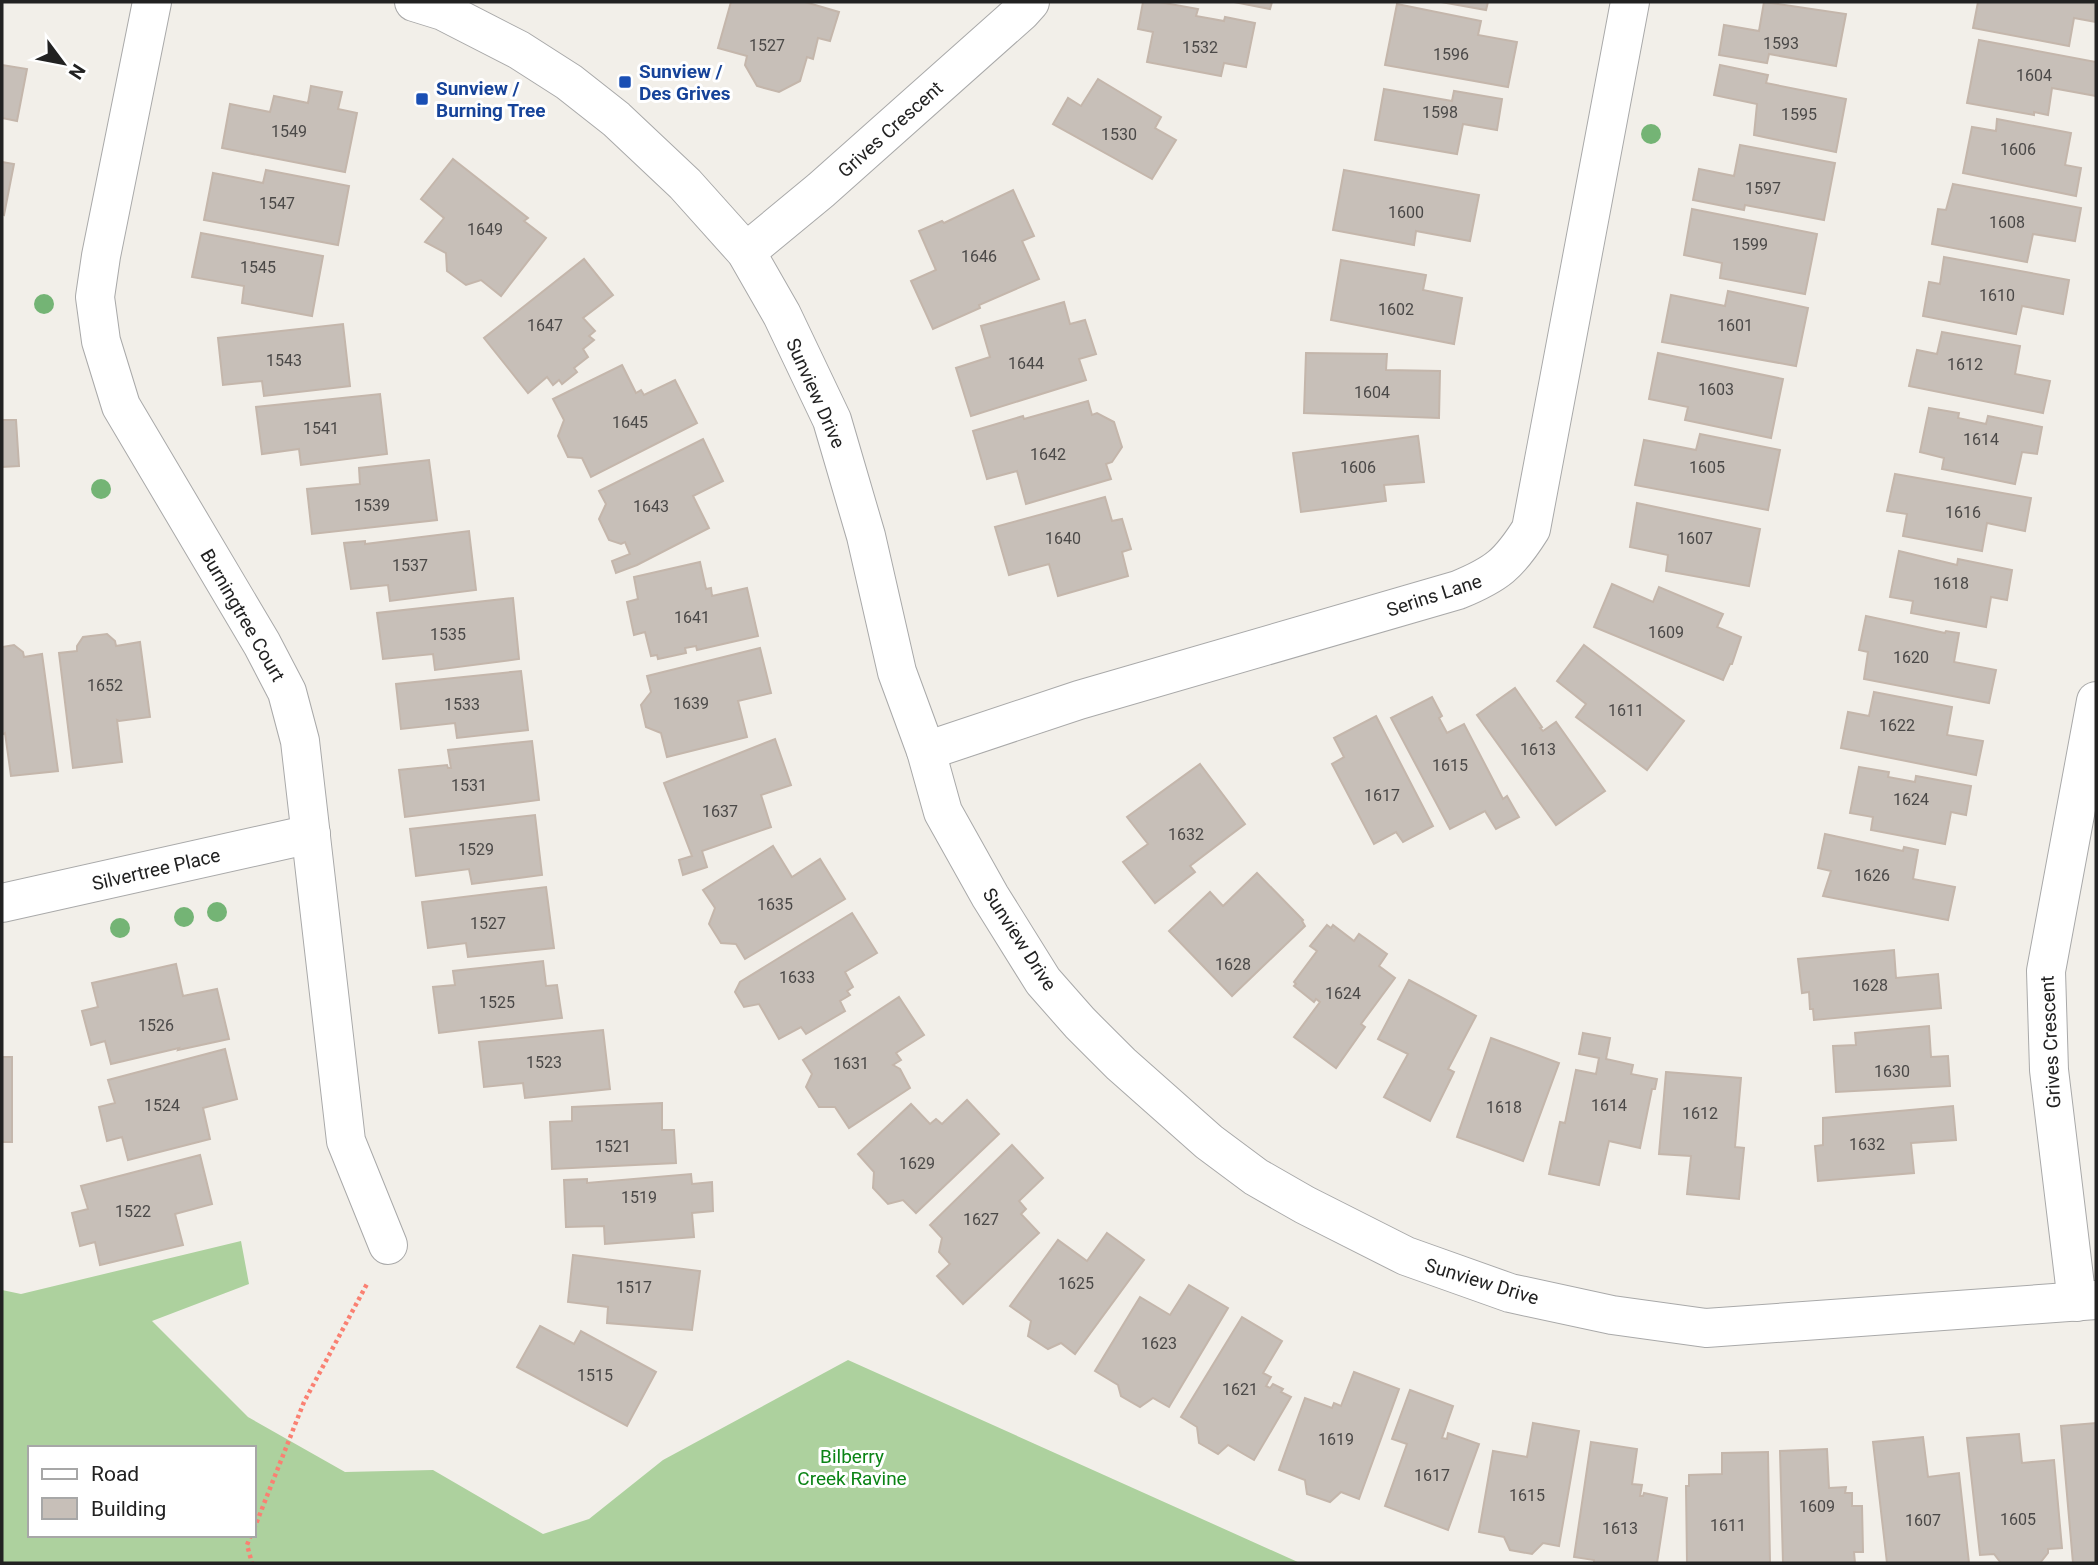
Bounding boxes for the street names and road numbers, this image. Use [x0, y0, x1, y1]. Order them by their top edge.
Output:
street label: Grives Crescent [833, 76, 947, 182]
street label: Sunview Drive [781, 335, 850, 452]
street label: Burningtree Court [195, 545, 290, 686]
street label: Serins Lane [1384, 569, 1485, 622]
street label: Silvertree Place [90, 844, 222, 895]
street label: Sunview Drive [978, 884, 1061, 995]
street label: Grives Crescent [2036, 975, 2065, 1109]
street label: Sunview Drive [1422, 1253, 1542, 1310]

